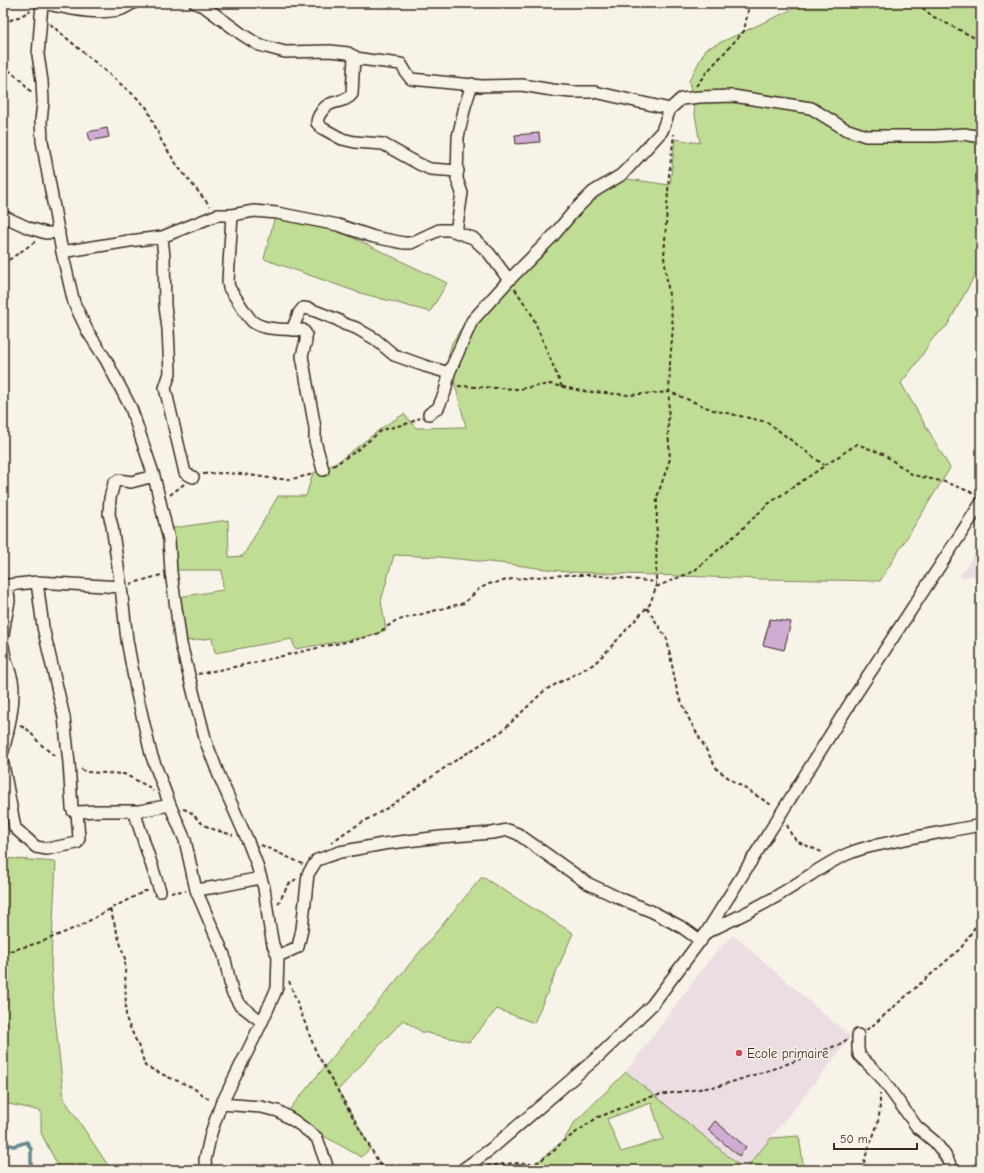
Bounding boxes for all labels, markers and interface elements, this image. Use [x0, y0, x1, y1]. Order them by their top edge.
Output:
place label: Ecole primaire [747, 1046, 829, 1061]
marker: Ecole primaire [734, 1048, 744, 1058]
scale bar [834, 1125, 917, 1151]
text: 50 m [840, 1132, 868, 1146]

